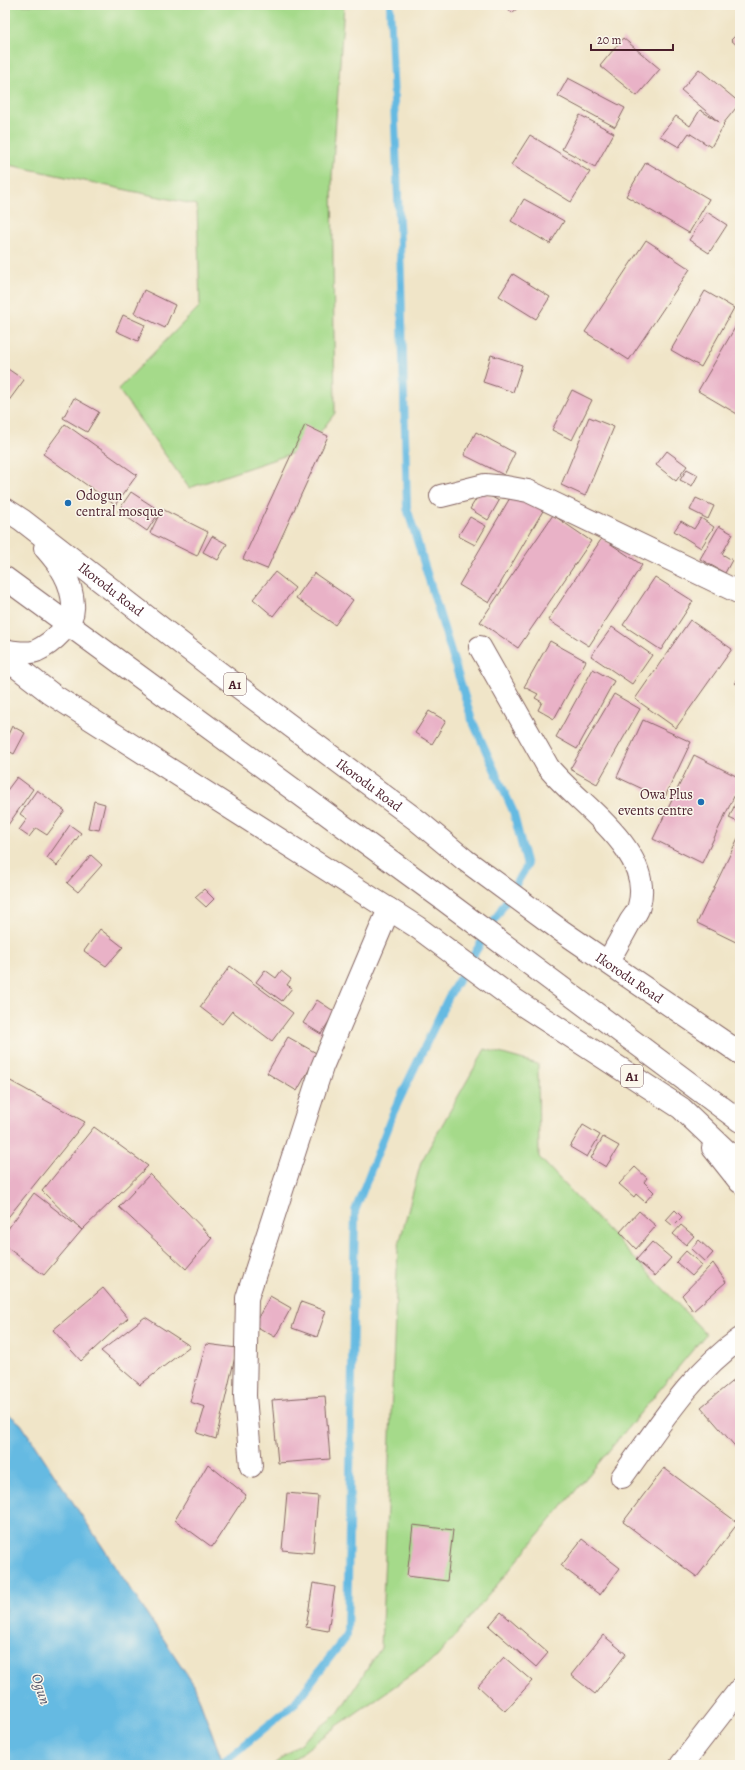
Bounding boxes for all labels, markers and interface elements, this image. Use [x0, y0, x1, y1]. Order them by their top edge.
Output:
scale bar [591, 26, 673, 52]
text: 20 m [597, 32, 621, 48]
place label: Odogun central mosque [76, 486, 164, 521]
marker: Odogun central mosque [63, 498, 73, 508]
street label: Ikorodu Road [74, 558, 148, 621]
road number: A1 [224, 673, 246, 695]
street label: Ikorodu Road [332, 754, 407, 816]
place label: Owa Plus events centre [618, 785, 693, 820]
marker: Owa Plus events centre [696, 797, 706, 807]
street label: Ikorodu Road [592, 948, 668, 1008]
road number: A1 [621, 1065, 643, 1087]
water label: Ogun [27, 1671, 55, 1707]

